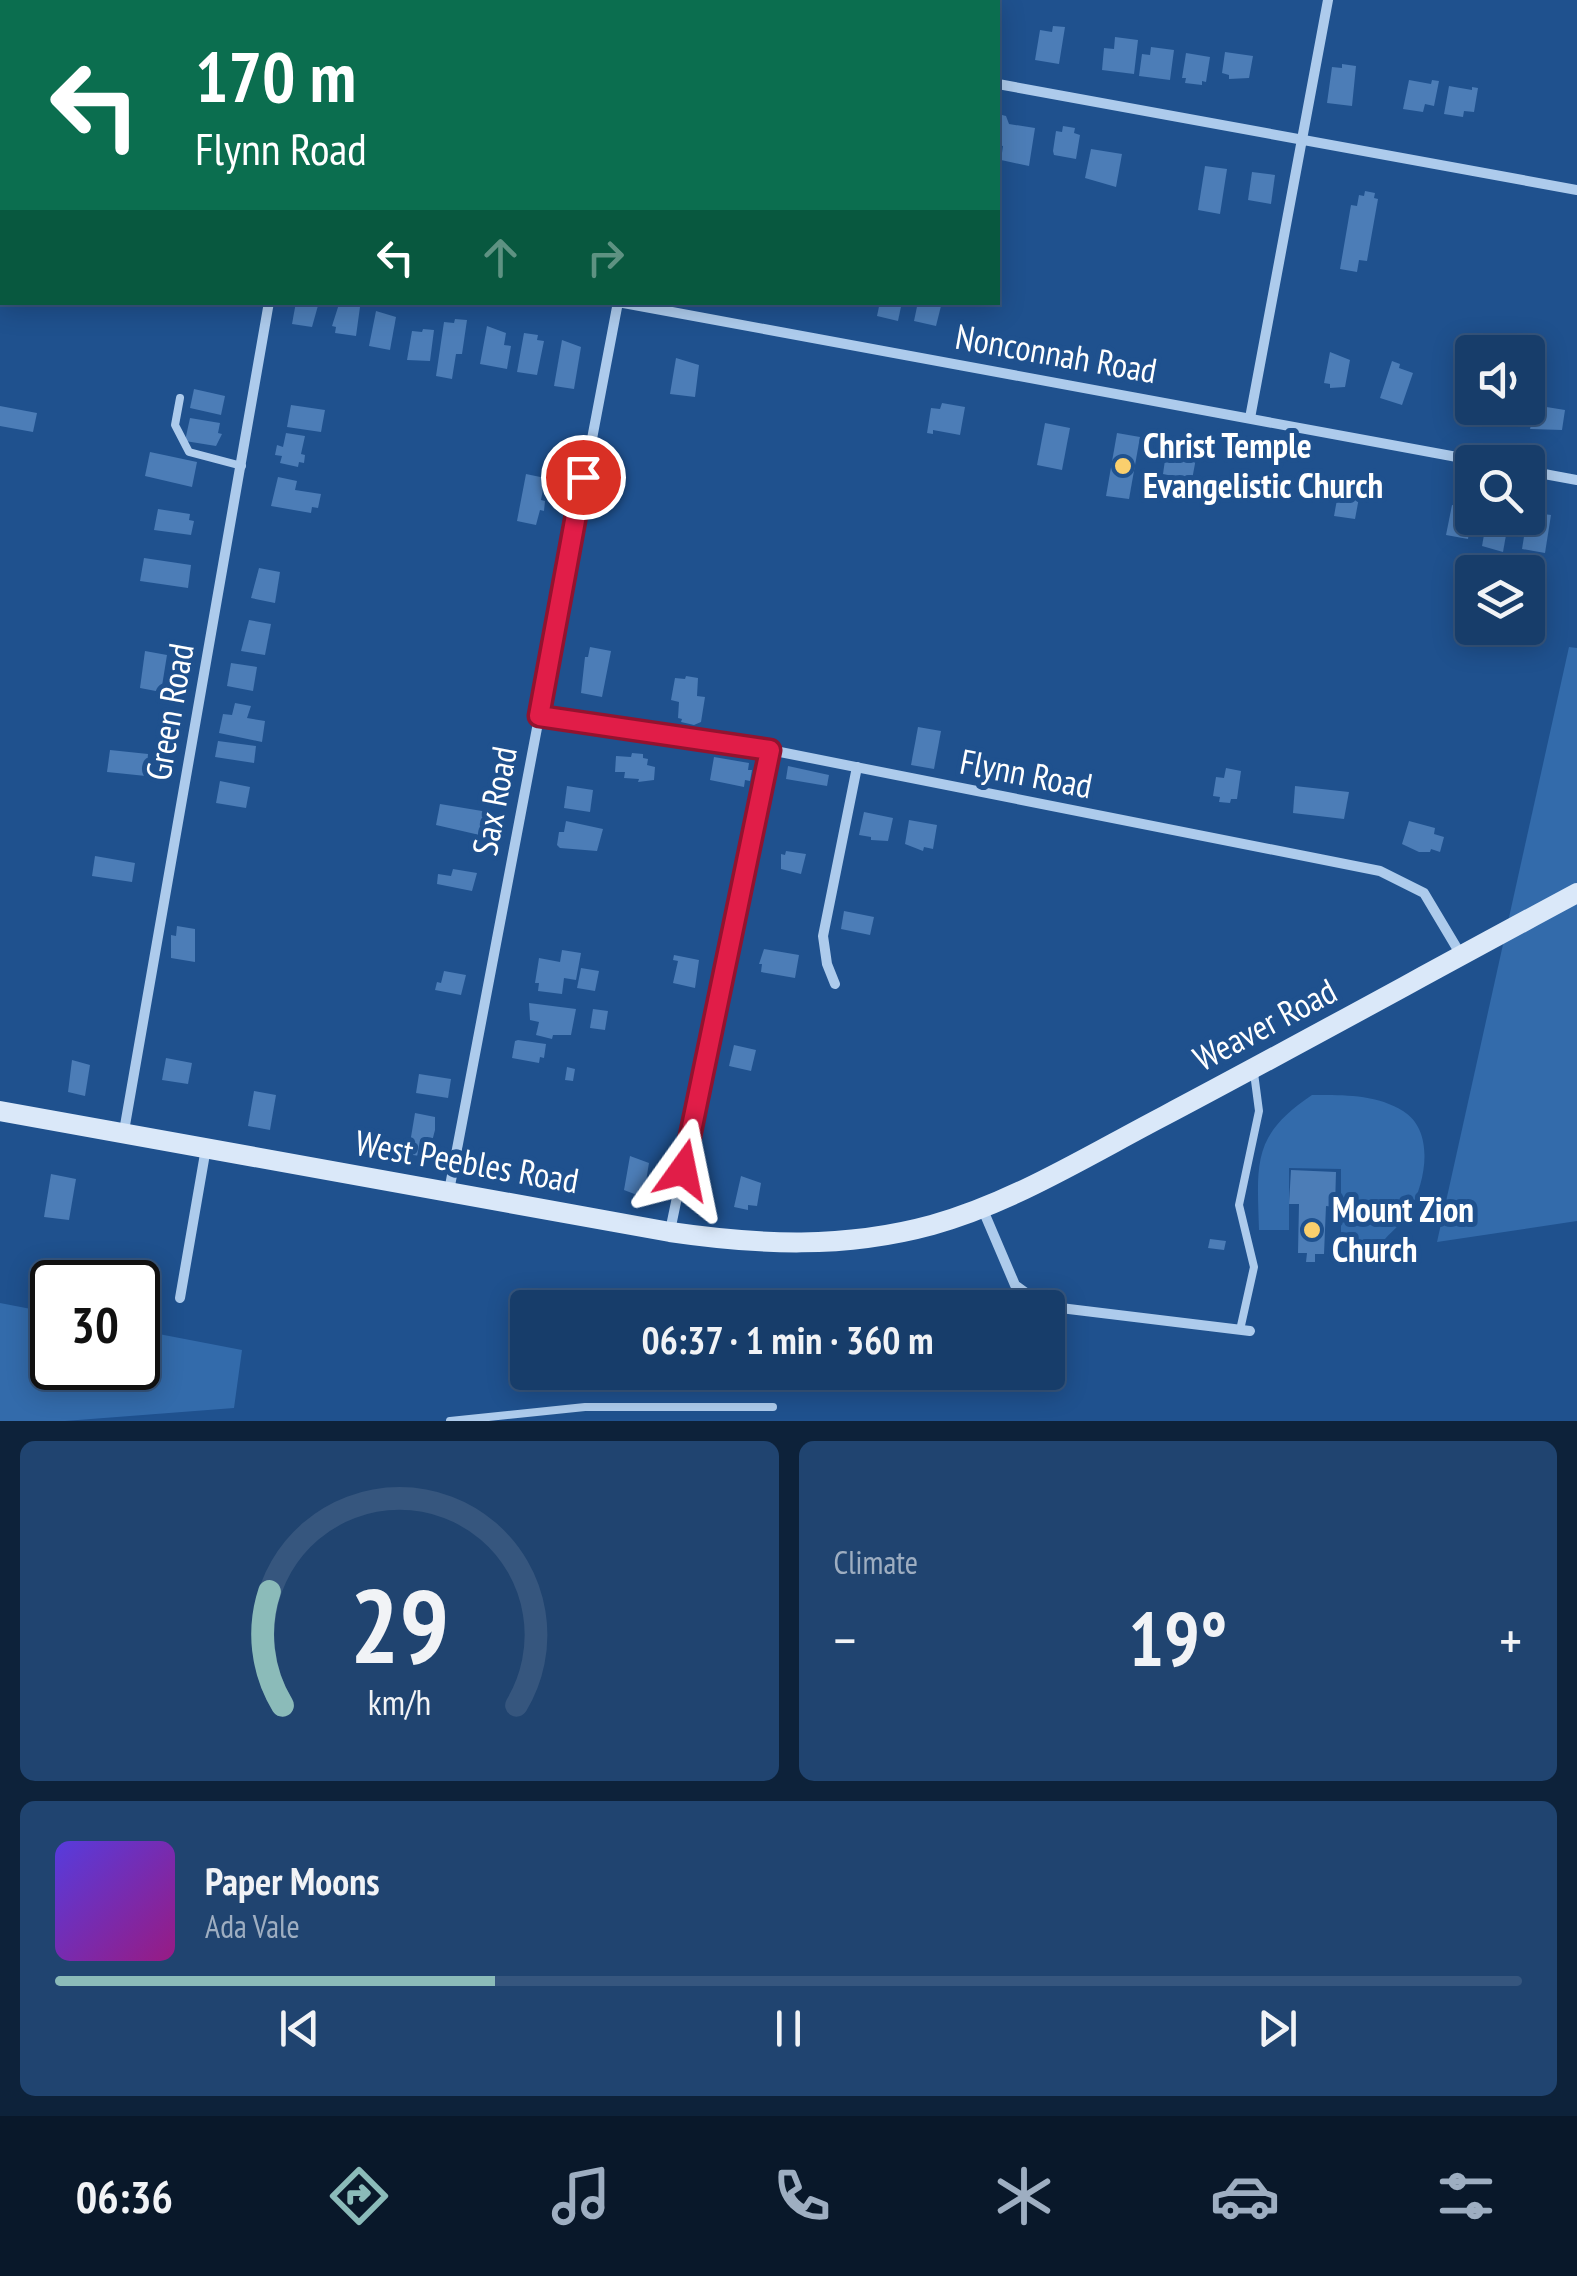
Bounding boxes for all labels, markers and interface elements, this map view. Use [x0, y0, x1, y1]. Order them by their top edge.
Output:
text: 170 m [195, 31, 356, 121]
icon: left [30, 40, 160, 170]
text: Flynn Road [195, 119, 367, 177]
icon: left [368, 230, 423, 285]
icon: ahead [473, 230, 528, 285]
icon: right [578, 230, 633, 285]
street label: Nonconnah Road [952, 313, 1160, 393]
map controls [1455, 335, 1545, 645]
button: sound [1455, 335, 1545, 425]
place label: Christ Temple Evangelistic Church [1143, 422, 1383, 508]
pin [541, 435, 626, 520]
button: search [1455, 445, 1545, 535]
icon: arrive [556, 450, 611, 505]
marker: Christ Temple Evangelistic Church [1112, 455, 1134, 477]
button: layers [1455, 555, 1545, 645]
street label: Green Road [134, 640, 204, 784]
street label: Flynn Road [956, 738, 1096, 808]
street label: Sax Road [461, 743, 527, 859]
street label: Weaver Road [1185, 967, 1344, 1081]
position arrow [631, 1118, 735, 1222]
street label: West Peebles Road [352, 1119, 582, 1203]
place label: Mount Zion Church [1332, 1186, 1474, 1272]
marker: Mount Zion Church [1301, 1219, 1323, 1241]
speed limit sign: 30 [30, 1260, 160, 1390]
text: 06:37 · 1 min · 360 m [641, 1315, 934, 1364]
text: Climate [834, 1541, 918, 1583]
text: 29 [350, 1557, 449, 1692]
text: 19° [1128, 1590, 1227, 1687]
text: − [834, 1604, 856, 1675]
text: + [1499, 1604, 1522, 1675]
text: km/h [368, 1679, 431, 1725]
text: Paper Moons [205, 1856, 380, 1905]
text: Ada Vale [205, 1905, 300, 1947]
icon: previous [272, 2001, 327, 2056]
icon: pause [761, 2001, 816, 2056]
icon: next [1250, 2001, 1305, 2056]
icon: directions [324, 2161, 394, 2231]
icon: music [546, 2161, 616, 2231]
icon: phone [767, 2161, 837, 2231]
icon: climate [989, 2161, 1059, 2231]
icon: car [1210, 2161, 1280, 2231]
icon: filters [1431, 2161, 1501, 2231]
text: 06:36 [76, 2167, 173, 2225]

